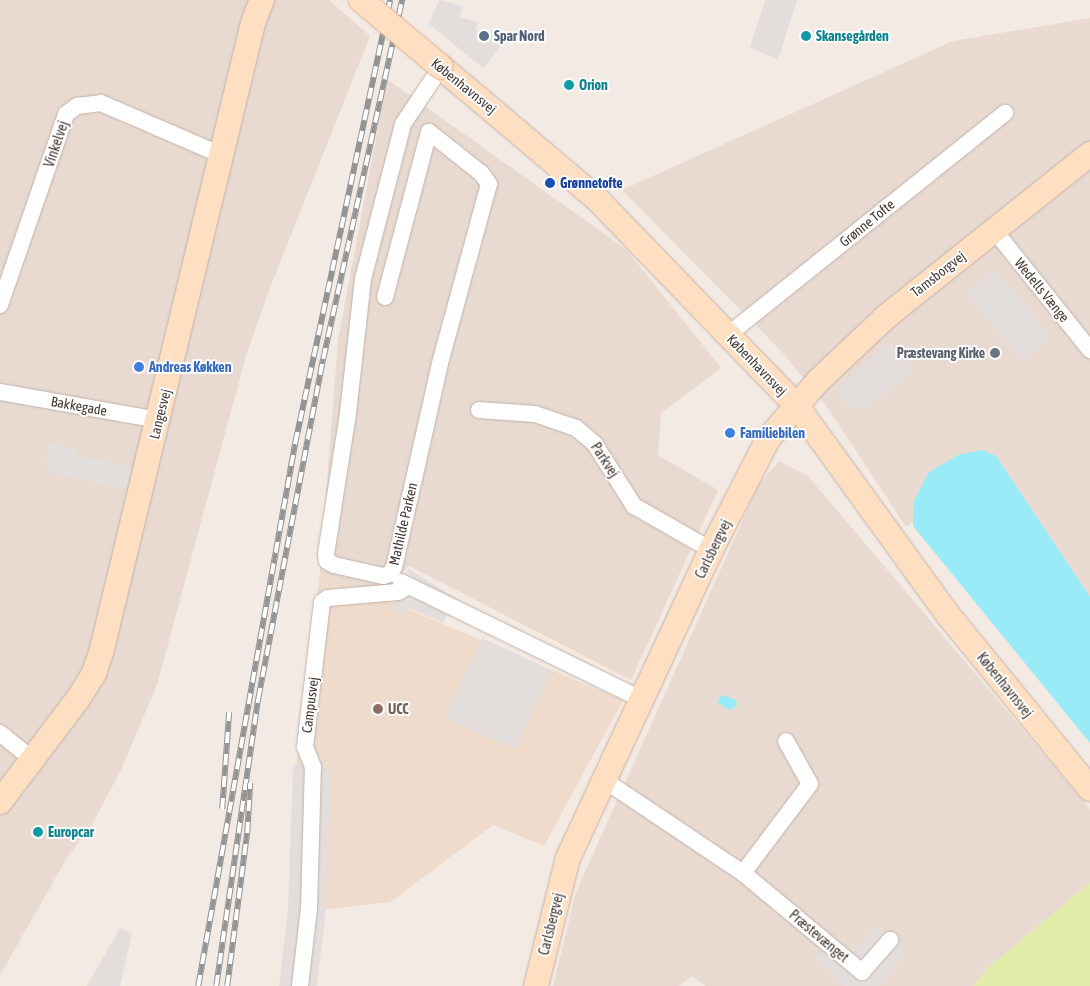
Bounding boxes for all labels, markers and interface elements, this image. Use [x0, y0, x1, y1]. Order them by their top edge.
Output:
place label: Spar Nord [494, 28, 545, 44]
place label: Skansegården [816, 28, 889, 44]
marker: Spar Nord [478, 30, 490, 42]
marker: Skansegården [800, 30, 812, 42]
street label: Københavnsvej [428, 55, 500, 117]
place label: Orion [579, 77, 608, 93]
marker: Orion [563, 79, 575, 91]
street label: Vinkelvej [40, 119, 72, 169]
place label: Grønnetofte [560, 175, 623, 191]
marker: Grønnetofte [544, 177, 556, 189]
street label: Grønne Tofte [836, 196, 898, 250]
street label: Tamsborgvej [907, 247, 969, 301]
street label: Wedells Vænge [1011, 255, 1073, 325]
street label: Københavnsvej [724, 331, 790, 399]
place label: Præstevang Kirke [897, 345, 985, 361]
marker: Præstevang Kirke [989, 347, 1001, 359]
place label: Andreas Køkken [149, 359, 231, 375]
marker: Andreas Køkken [133, 361, 145, 373]
street label: Langesvej [146, 387, 174, 441]
street label: Bakkegade [50, 393, 108, 419]
place label: Familiebilen [740, 425, 805, 441]
marker: Familiebilen [724, 427, 736, 439]
street label: Parkvej [587, 439, 623, 481]
street label: Mathilde Parken [385, 481, 421, 567]
street label: Carlsbergvej [692, 517, 734, 581]
street label: Københavnsvej [974, 649, 1036, 721]
street label: Campusvej [298, 676, 322, 734]
place label: UCC [388, 701, 409, 717]
marker: UCC [372, 703, 384, 715]
place label: Europcar [48, 824, 94, 840]
marker: Europcar [32, 826, 44, 838]
street label: Carlsbergvej [535, 891, 567, 957]
street label: Præstevænget [786, 906, 852, 966]

